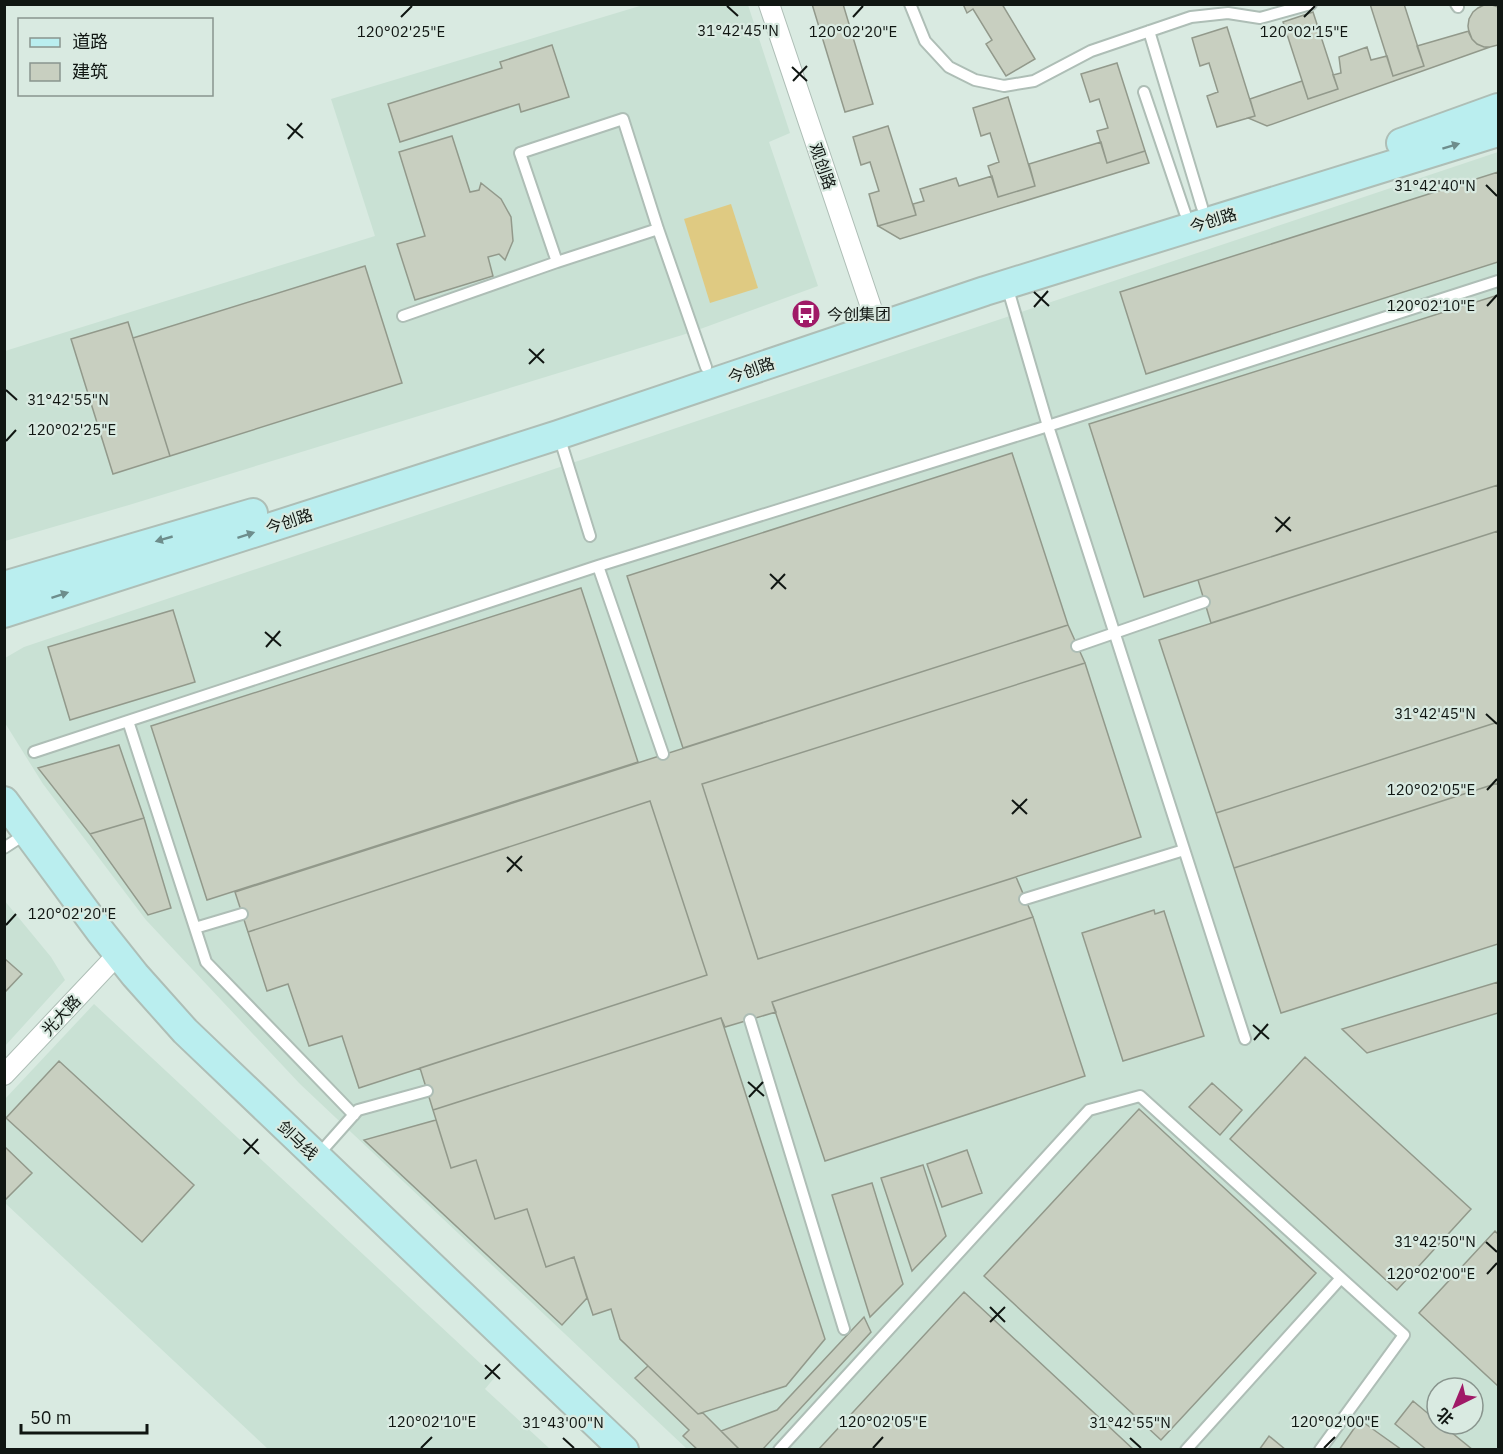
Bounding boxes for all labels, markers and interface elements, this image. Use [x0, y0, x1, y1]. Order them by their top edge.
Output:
legend [18, 18, 213, 96]
text: 31°42'45"N [697, 21, 779, 40]
text: 120°02'25"E [357, 22, 445, 41]
text: 120°02'20"E [809, 22, 897, 41]
text: 120°02'15"E [1260, 22, 1348, 41]
text: 道路 [72, 30, 108, 53]
text: 建筑 [72, 60, 108, 83]
street label: 观创路 [806, 140, 840, 192]
one-way arrow [1442, 141, 1460, 151]
text: 31°42'40"N [1394, 176, 1476, 195]
street label: 今创路 [1187, 203, 1239, 237]
text: 120°02'10"E [1387, 296, 1475, 315]
bus stop icon: 今创集团 [790, 298, 822, 330]
place label: 今创集团 [827, 304, 891, 324]
street label: 今创路 [725, 353, 777, 387]
text: 31°42'55"N [27, 390, 109, 409]
text: 120°02'25"E [28, 420, 116, 439]
street label: 今创路 [263, 504, 315, 538]
one-way arrow [237, 530, 255, 540]
one-way arrow [155, 535, 173, 544]
one-way arrow [51, 590, 69, 599]
text: 31°42'45"N [1394, 704, 1476, 723]
text: 120°02'05"E [1387, 780, 1475, 799]
text: 120°02'20"E [28, 904, 116, 923]
street label: 光大路 [37, 991, 85, 1039]
street label: 剑马线 [274, 1116, 322, 1164]
text: 31°42'50"N [1394, 1232, 1476, 1251]
text: 120°02'00"E [1387, 1264, 1475, 1283]
north arrow [1425, 1376, 1485, 1436]
scale bar [21, 1397, 147, 1435]
text: 北 [1432, 1404, 1457, 1430]
text: 50 m [30, 1406, 72, 1429]
text: 120°02'10"E [388, 1412, 476, 1431]
text: 120°02'05"E [839, 1412, 927, 1431]
text: 120°02'00"E [1291, 1412, 1379, 1431]
text: 31°43'00"N [522, 1413, 604, 1432]
text: 31°42'55"N [1089, 1413, 1171, 1432]

